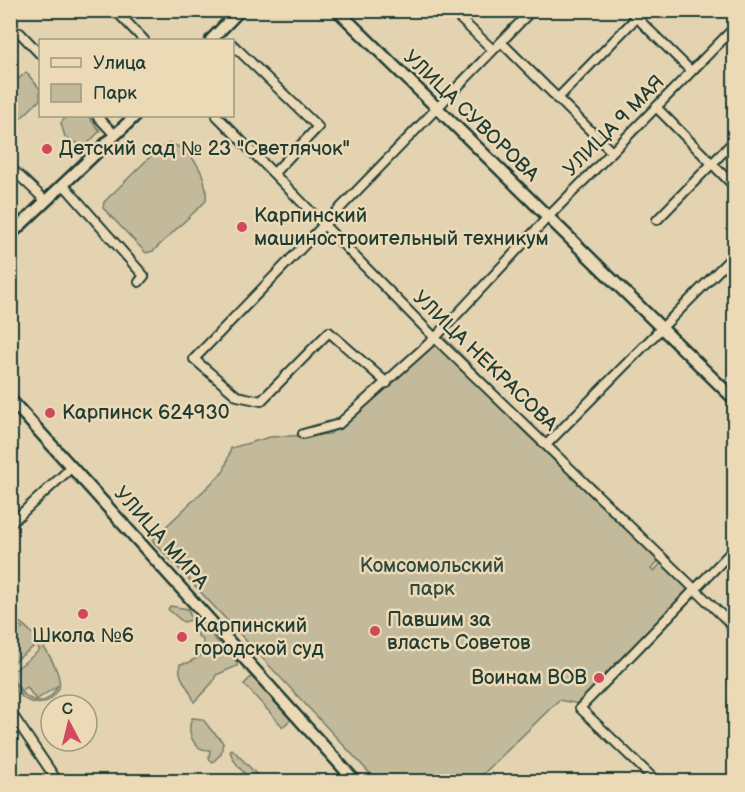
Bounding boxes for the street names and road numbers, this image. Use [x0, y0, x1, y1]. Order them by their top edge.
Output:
street label: УЛИЦА СУВОРОВА [398, 45, 544, 187]
street label: УЛИЦА 9 МАЯ [558, 70, 670, 182]
street label: УЛИЦА НЕКРАСОВА [408, 286, 563, 437]
street label: УЛИЦА МИРА [109, 482, 214, 595]

